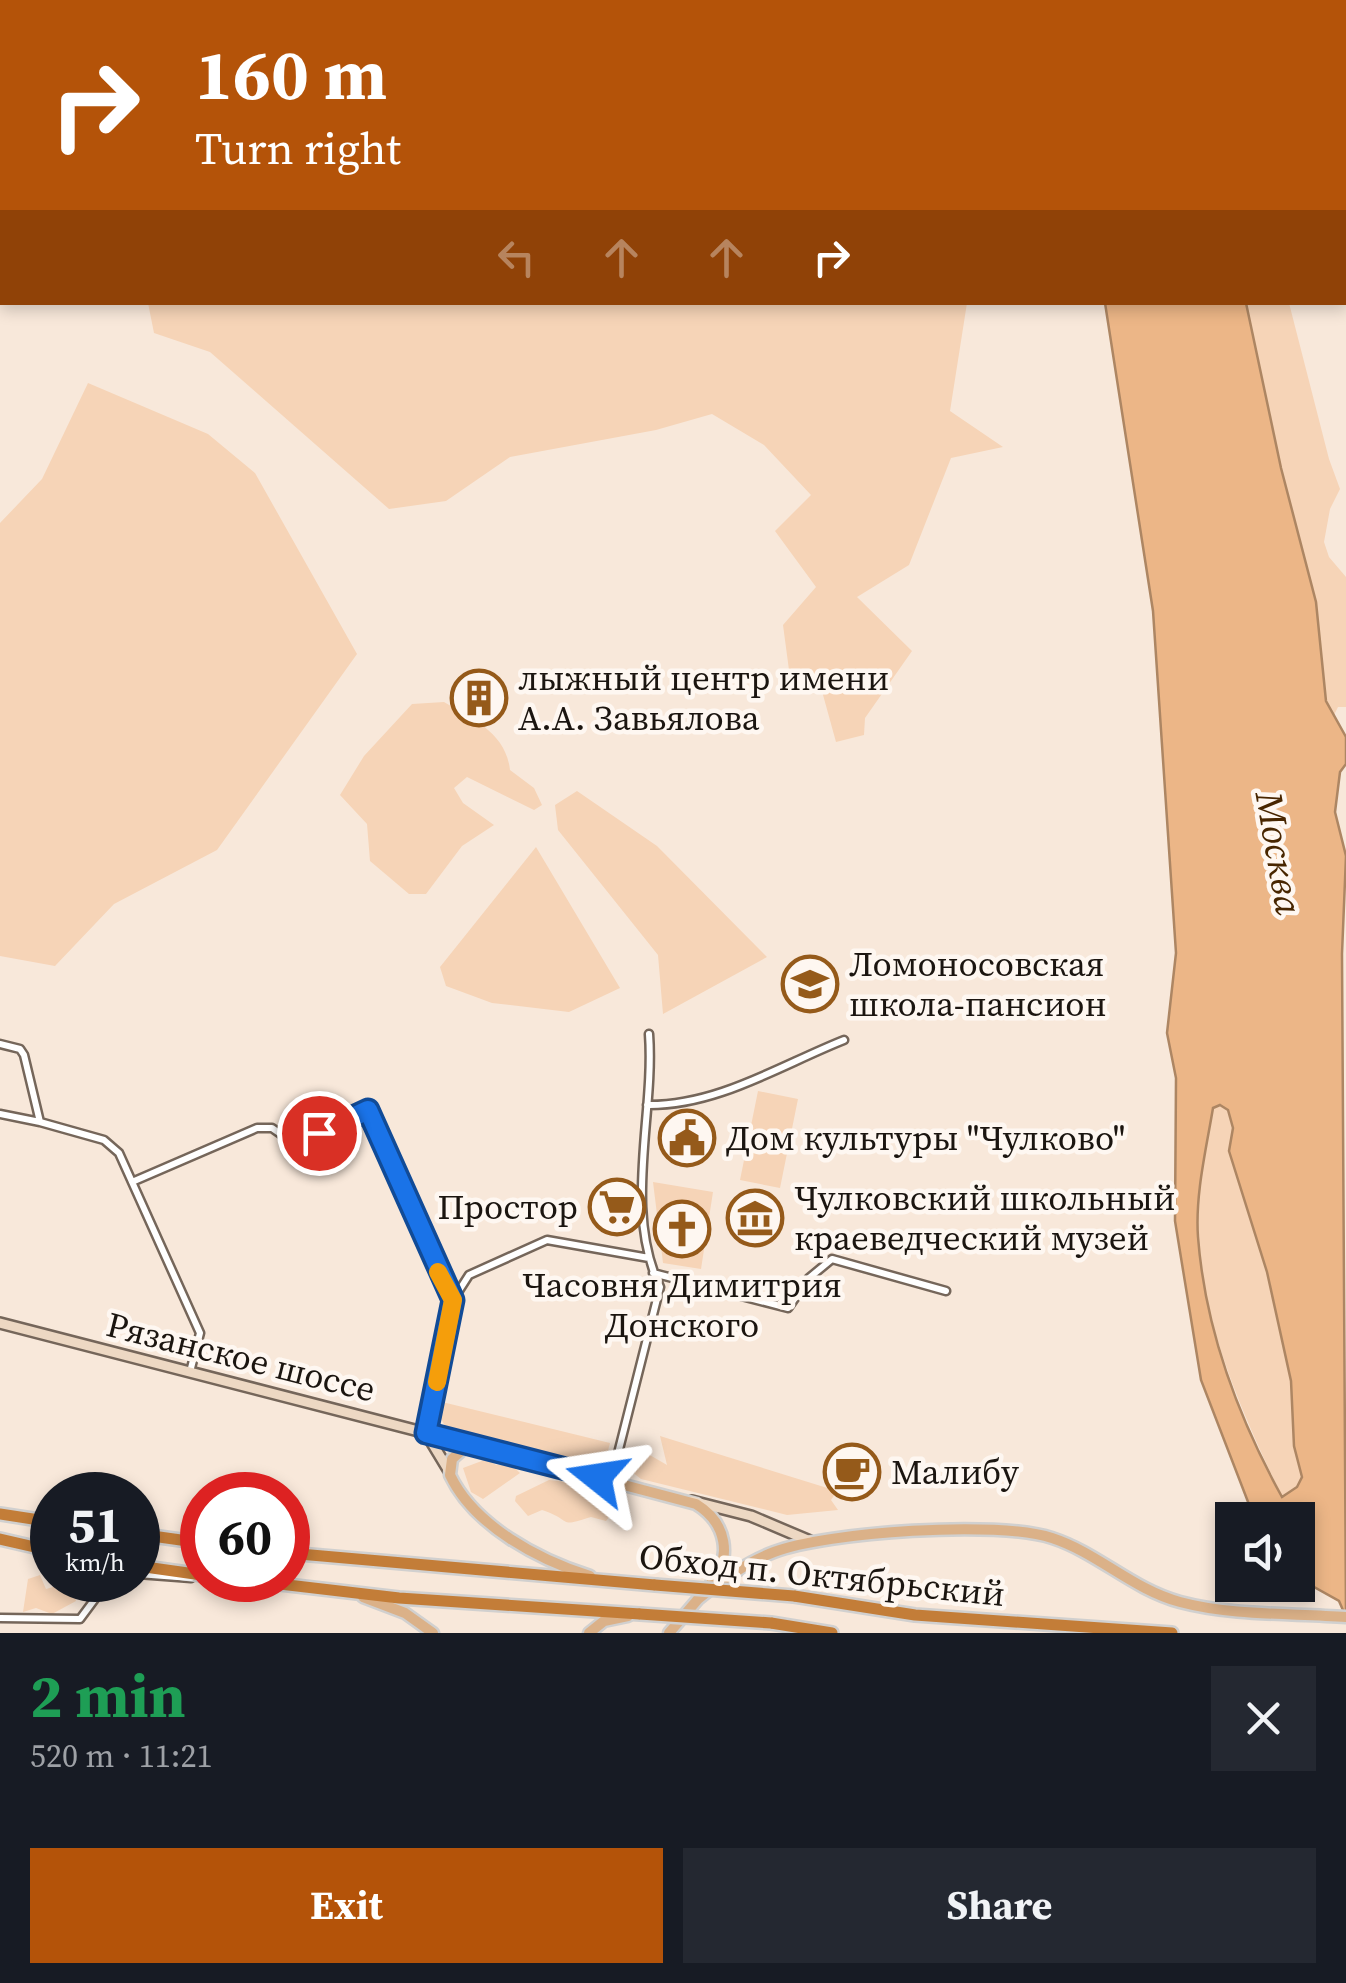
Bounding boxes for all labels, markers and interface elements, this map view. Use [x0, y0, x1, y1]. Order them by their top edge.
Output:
text: 160 m [195, 26, 387, 122]
icon: right [30, 40, 160, 170]
text: Turn right [195, 117, 401, 179]
icon: left [489, 230, 544, 285]
icon: ahead [594, 230, 649, 285]
icon: ahead [699, 230, 754, 285]
icon: right [804, 230, 859, 285]
place label: лыжный центр имени А.А. Завьялова [518, 654, 889, 742]
building icon: лыжный центр имени А.А. Завьялова [449, 668, 509, 728]
water label: Москва [1242, 786, 1315, 919]
place label: Ломоносовская школа-пансион [849, 940, 1107, 1028]
school or university icon: Ломоносовская школа-пансион [780, 954, 840, 1014]
pin [277, 1091, 362, 1176]
icon: arrive [292, 1106, 347, 1161]
public building icon: Дом культуры "Чулково" [657, 1108, 717, 1168]
place label: Дом культуры "Чулково" [726, 1114, 1125, 1162]
place label: Чулковский школьный краеведческий музей [794, 1174, 1176, 1262]
supermarket icon: Простор [587, 1177, 647, 1237]
place label: Простор [437, 1183, 578, 1231]
museum icon: Чулковский школьный краеведческий музей [725, 1188, 785, 1248]
church icon: Часовня Димитрия Донского [652, 1199, 712, 1259]
place label: Часовня Димитрия Донского [522, 1261, 842, 1349]
street label: Рязанское шоссе [102, 1300, 380, 1414]
position arrow [545, 1425, 649, 1529]
cafe icon: Малибу [822, 1442, 882, 1502]
place label: Малибу [891, 1448, 1019, 1496]
speed limit sign: 60 [180, 1472, 310, 1602]
text: 51 [68, 1490, 122, 1559]
map controls [1215, 1502, 1315, 1602]
button: sound [1215, 1502, 1315, 1602]
street label: Обход п. Октябрьский [637, 1532, 1007, 1618]
text: km/h [65, 1545, 125, 1579]
text: 2 min [30, 1655, 186, 1737]
button: close [1211, 1666, 1316, 1771]
text: 520 m · 11:21 [30, 1734, 212, 1778]
button: Exit [30, 1848, 663, 1963]
button: Share [683, 1848, 1316, 1963]

